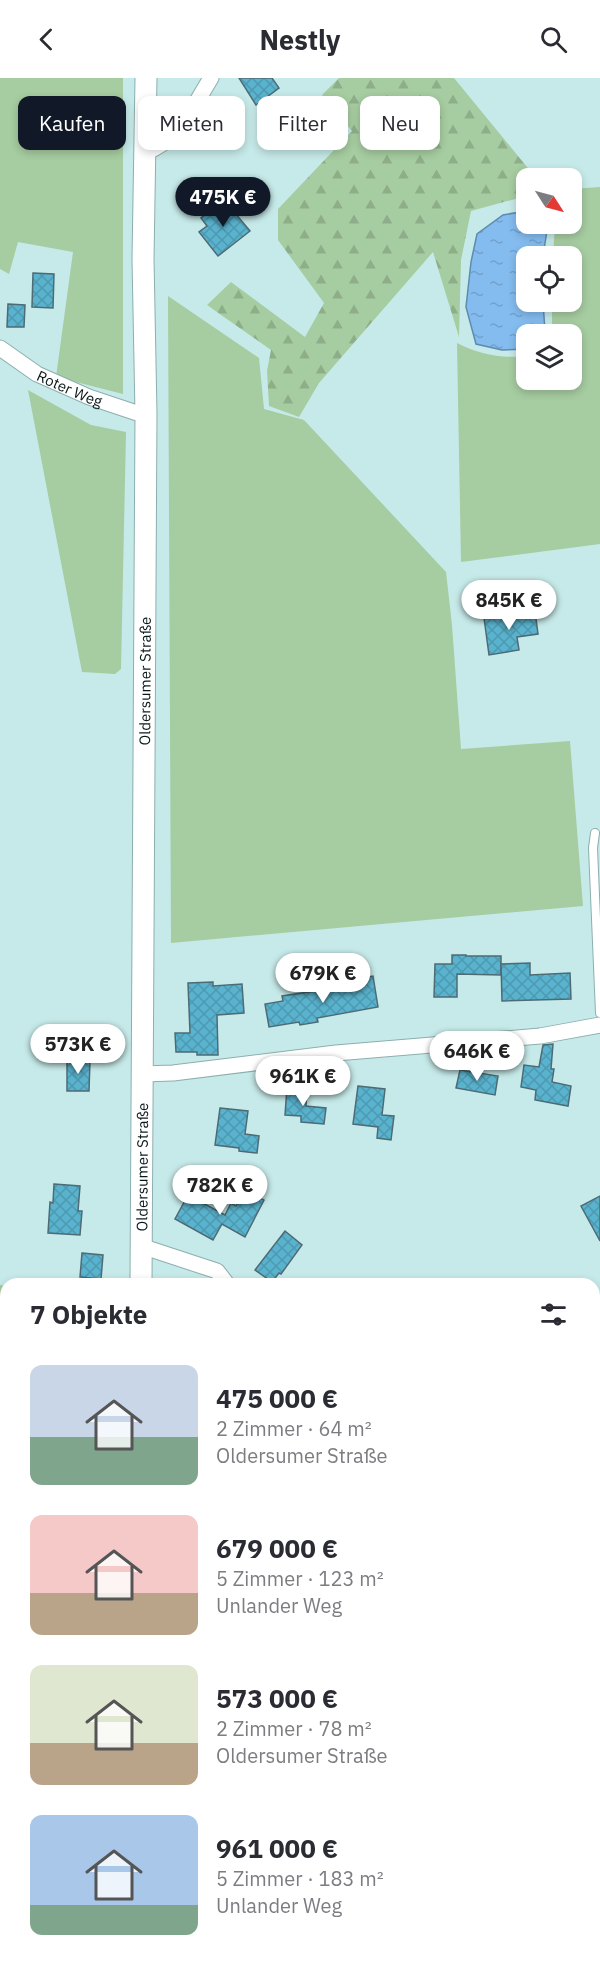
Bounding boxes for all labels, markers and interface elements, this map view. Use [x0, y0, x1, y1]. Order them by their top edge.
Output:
text: Nestly [260, 22, 340, 57]
icon: back [30, 23, 63, 56]
icon: search [537, 23, 570, 56]
chip: Kaufen [18, 96, 126, 150]
chip: Mieten [138, 96, 245, 150]
chip: Filter [257, 96, 348, 150]
chip: Neu [360, 96, 440, 150]
north arrow [516, 168, 582, 234]
map controls [516, 168, 582, 390]
pin: 475K € [174, 177, 272, 228]
text: 475K € [189, 183, 257, 210]
button: locate [516, 246, 582, 312]
button: layers [516, 324, 582, 390]
street label: Roter Weg [34, 366, 105, 410]
pin: 845K € [460, 580, 558, 631]
text: 845K € [475, 586, 543, 613]
street label: Oldersumer Straße [135, 617, 154, 745]
pin: 679K € [274, 953, 372, 1004]
text: 679K € [289, 959, 357, 986]
pin: 573K € [29, 1024, 127, 1075]
text: 573K € [44, 1030, 112, 1057]
pin: 646K € [428, 1031, 526, 1082]
text: 646K € [443, 1037, 511, 1064]
pin: 961K € [254, 1056, 352, 1107]
text: 961K € [269, 1062, 337, 1089]
street label: Oldersumer Straße [132, 1103, 152, 1231]
pin: 782K € [171, 1165, 269, 1216]
text: 782K € [186, 1171, 254, 1198]
text: 7 Objekte [30, 1297, 147, 1331]
icon: filters [537, 1298, 570, 1331]
text: 475 000 € [216, 1381, 338, 1415]
icon: home [78, 1389, 150, 1461]
text: 2 Zimmer · 64 m² [216, 1415, 372, 1442]
text: Oldersumer Straße [216, 1442, 387, 1469]
text: 679 000 € [216, 1531, 338, 1565]
icon: home [78, 1539, 150, 1611]
text: 5 Zimmer · 123 m² [216, 1565, 384, 1592]
text: Unlander Weg [216, 1592, 342, 1619]
text: 573 000 € [216, 1681, 338, 1715]
icon: home [78, 1689, 150, 1761]
text: 2 Zimmer · 78 m² [216, 1715, 372, 1742]
text: Oldersumer Straße [216, 1742, 387, 1769]
text: 961 000 € [216, 1831, 338, 1865]
icon: home [78, 1839, 150, 1911]
text: 5 Zimmer · 183 m² [216, 1865, 384, 1892]
text: Unlander Weg [216, 1892, 342, 1919]

